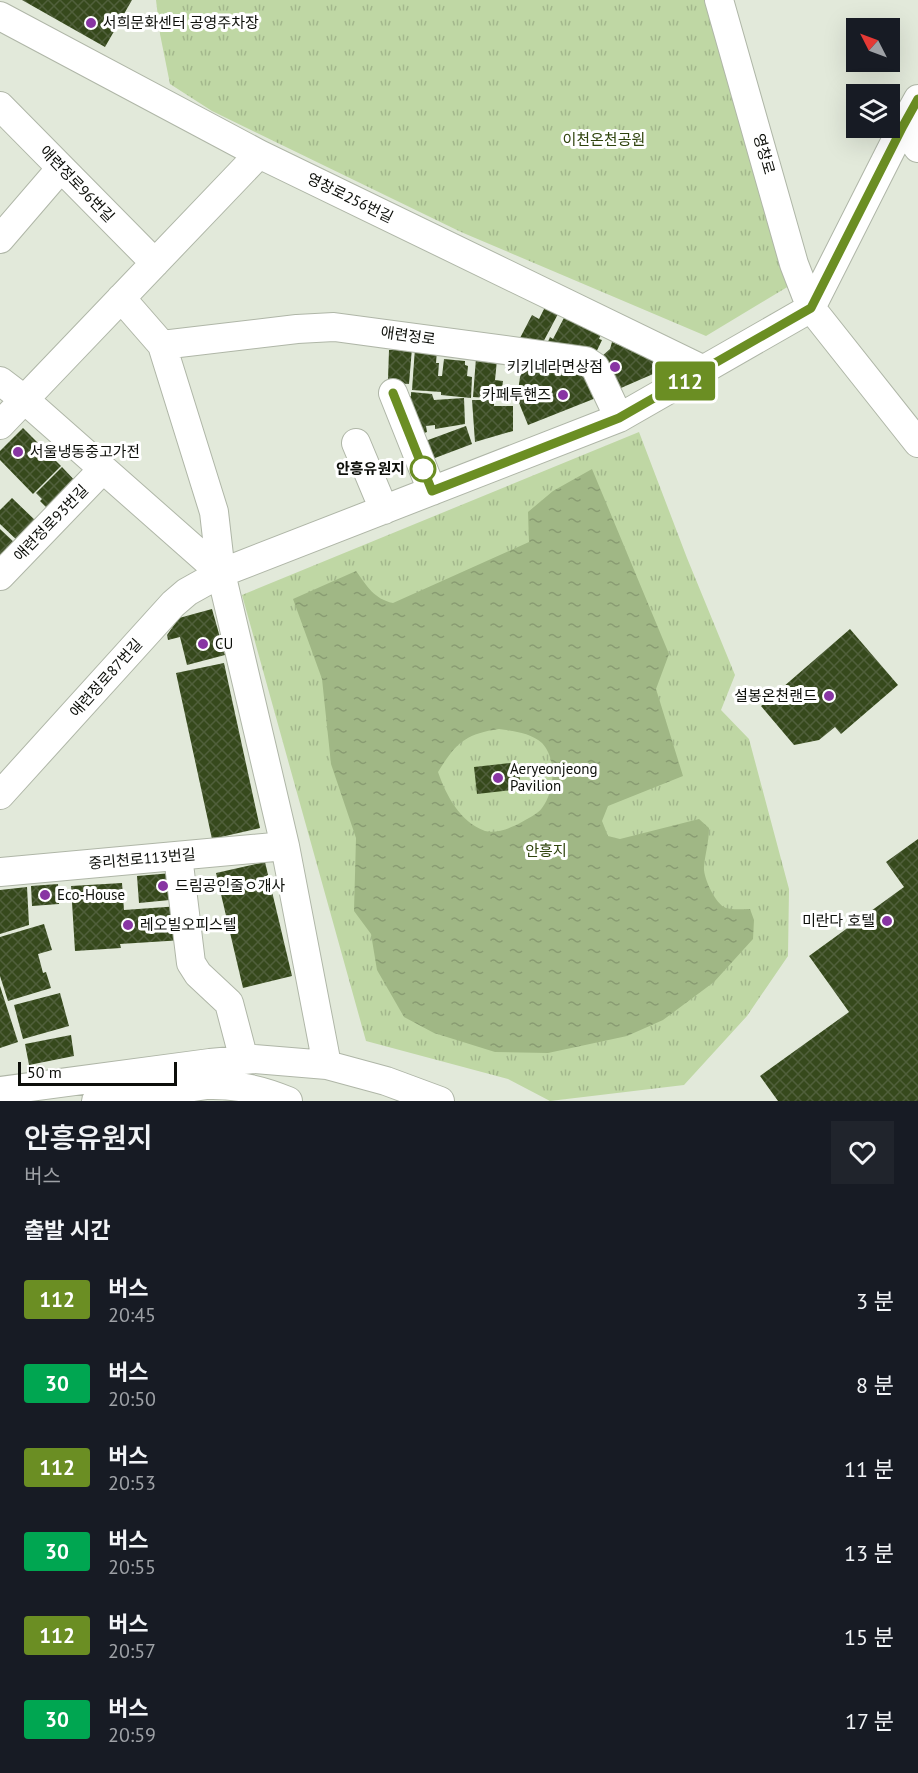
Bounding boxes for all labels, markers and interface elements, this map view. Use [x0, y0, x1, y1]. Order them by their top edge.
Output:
place label: 서희문화센터 공영주차장 [103, 13, 259, 32]
marker: 서희문화센터 공영주차장 [84, 16, 98, 30]
north arrow [846, 18, 900, 72]
map controls [846, 18, 900, 138]
button: layers [846, 84, 900, 138]
park label: 이천온천공원 [563, 130, 645, 149]
street label: 영창로 [750, 131, 779, 176]
street label: 애련정로96번길 [36, 141, 119, 226]
street label: 영창로256번길 [304, 169, 396, 227]
street label: 애련정로 [379, 322, 437, 349]
place label: 키키네라면상점 [506, 357, 603, 376]
marker: 키키네라면상점 [608, 360, 622, 374]
line badge: 112 [650, 362, 720, 400]
text: 112 [667, 368, 703, 395]
place label: 카페투핸즈 [482, 385, 551, 404]
marker: 카페투핸즈 [556, 388, 570, 402]
place label: 서울냉동중고가전 [30, 442, 140, 461]
marker: 서울냉동중고가전 [11, 445, 25, 459]
marker: 안흥유원지 [410, 456, 436, 482]
place label: 안흥유원지 [336, 459, 405, 478]
street label: 애련정로93번길 [9, 480, 92, 565]
street label: 애련정로87번길 [65, 634, 146, 721]
place label: CU [215, 634, 233, 653]
marker: CU [196, 637, 210, 651]
place label: 설봉온천랜드 [734, 686, 817, 705]
marker: 설봉온천랜드 [822, 689, 836, 703]
place label: Aeryeonjeong Pavilion [510, 759, 598, 795]
marker: Aeryeonjeong Pavilion [491, 771, 505, 785]
park label: 안흥지 [525, 841, 567, 860]
street label: 중리천로113번길 [88, 844, 196, 873]
place label: 드림공인줄ㅇ개사 [175, 876, 286, 895]
marker: 드림공인줄ㅇ개사 [156, 879, 170, 893]
place label: Eco-House [57, 885, 125, 904]
marker: Eco-House [38, 888, 52, 902]
place label: 미란다 호텔 [802, 911, 875, 930]
marker: 미란다 호텔 [880, 914, 894, 928]
place label: 레오빌오피스텔 [140, 915, 237, 934]
marker: 레오빌오피스텔 [121, 918, 135, 932]
scale bar [18, 1059, 177, 1086]
text: 50 m [27, 1062, 62, 1082]
text: 안흥유원지 [24, 1119, 153, 1156]
button: heart [831, 1121, 894, 1184]
text: 버스 [24, 1163, 61, 1189]
text: 출발 시간 [24, 1216, 111, 1244]
text: 버스 [108, 1274, 148, 1302]
text: 112 [39, 1286, 75, 1313]
text: 3 분 [856, 1287, 894, 1315]
text: 20:45 [108, 1302, 156, 1328]
text: 버스 [108, 1358, 148, 1386]
text: 30 [45, 1370, 69, 1397]
text: 8 분 [856, 1371, 894, 1399]
text: 20:50 [108, 1386, 156, 1412]
text: 버스 [108, 1442, 148, 1470]
text: 112 [39, 1454, 75, 1481]
text: 11 분 [844, 1455, 894, 1483]
text: 20:53 [108, 1470, 156, 1496]
text: 버스 [108, 1526, 148, 1554]
text: 30 [45, 1538, 69, 1565]
text: 13 분 [844, 1539, 894, 1567]
text: 20:55 [108, 1554, 156, 1580]
text: 버스 [108, 1610, 148, 1638]
text: 112 [39, 1622, 75, 1649]
text: 15 분 [844, 1623, 894, 1651]
text: 20:57 [108, 1638, 156, 1664]
text: 버스 [108, 1694, 148, 1722]
text: 30 [45, 1706, 69, 1733]
text: 17 분 [845, 1707, 894, 1735]
text: 20:59 [108, 1722, 156, 1748]

